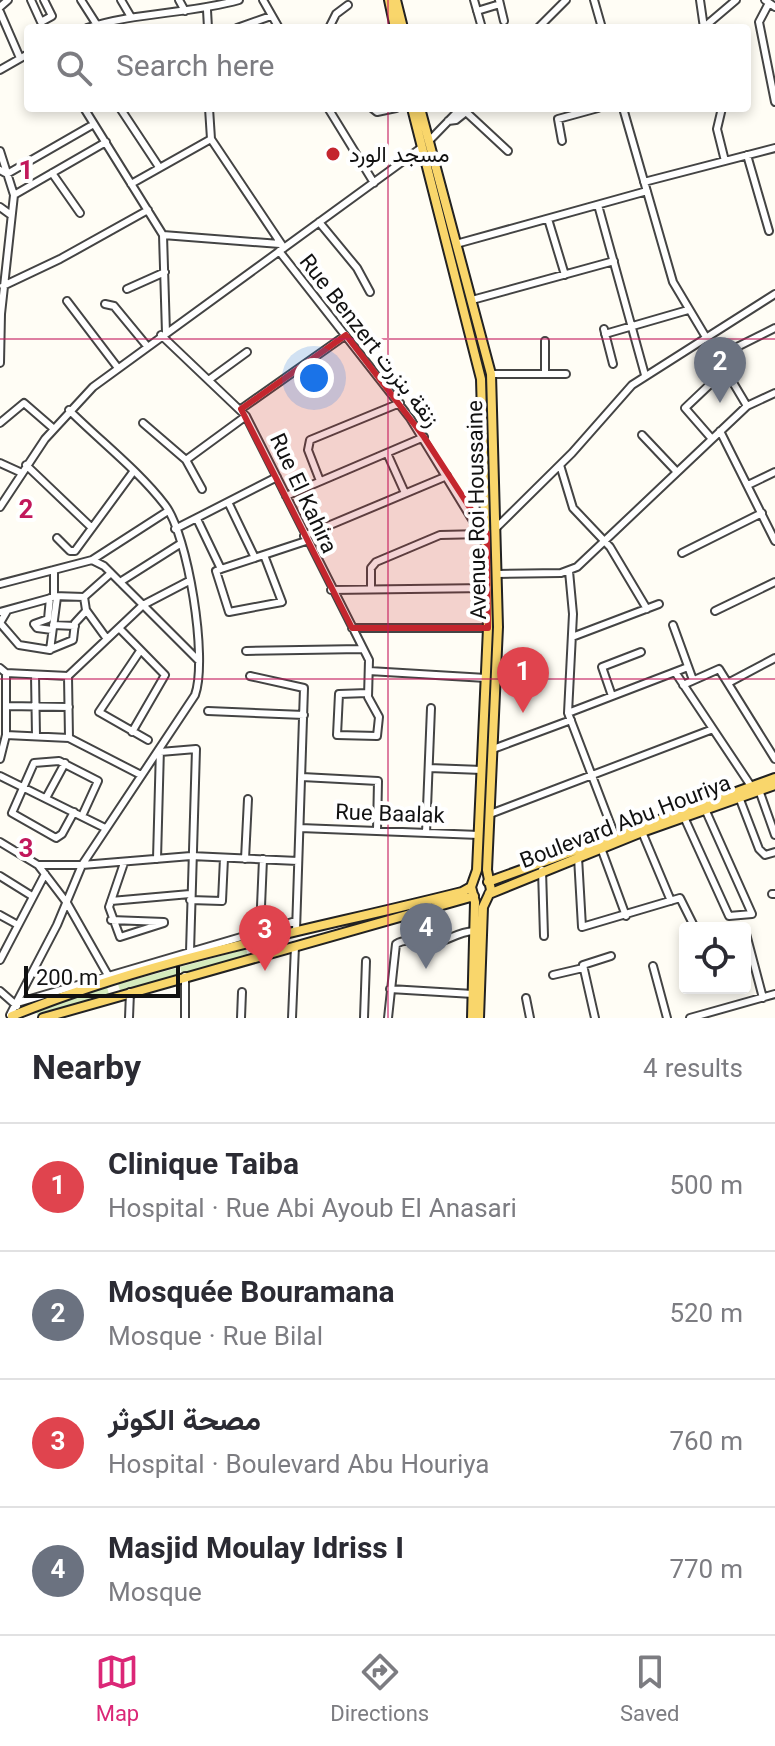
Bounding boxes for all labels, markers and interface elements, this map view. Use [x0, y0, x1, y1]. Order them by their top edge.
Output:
search box [24, 24, 751, 112]
text: Search here [116, 45, 274, 92]
icon: search [52, 46, 96, 90]
place label: مسجد الورد [349, 139, 449, 174]
marker: مسجد الورد [324, 145, 342, 163]
text: 1 [19, 152, 33, 193]
street label: Rue Benzert زنقة بنزرت [289, 247, 447, 436]
pin: 2 [694, 337, 746, 403]
your location [294, 358, 334, 398]
street label: Avenue Roi Houssaine [459, 400, 498, 620]
street label: Rue El Kahira [259, 428, 345, 560]
text: 2 [19, 491, 33, 532]
pin: 1 [497, 647, 549, 713]
street label: Boulevard Abu Houriya [515, 767, 736, 880]
street label: Rue Baalak [335, 796, 446, 835]
text: 3 [19, 830, 33, 871]
pin: 4 [400, 903, 452, 969]
pin: 3 [239, 905, 291, 971]
map controls [679, 922, 751, 994]
button: locate [679, 922, 751, 994]
scale bar [24, 962, 180, 998]
text: 200 m [36, 962, 98, 997]
text: Nearby [32, 1044, 141, 1097]
text: 4 results [643, 1050, 743, 1091]
text: Clinique Taiba [108, 1143, 299, 1190]
text: 1 [51, 1167, 65, 1208]
text: 500 m [669, 1167, 743, 1208]
text: Hospital · Rue Abi Ayoub El Anasari [108, 1190, 517, 1231]
text: Mosquée Bouramana [108, 1271, 395, 1318]
text: 2 [51, 1295, 65, 1336]
text: 520 m [669, 1295, 743, 1336]
text: Mosque · Rue Bilal [108, 1318, 323, 1359]
text: مصحة الكوثر [108, 1399, 261, 1446]
text: 3 [51, 1423, 65, 1464]
text: 760 m [669, 1423, 743, 1464]
text: Hospital · Boulevard Abu Houriya [108, 1446, 489, 1487]
text: Masjid Moulay Idriss I [108, 1527, 404, 1574]
text: 4 [51, 1551, 65, 1592]
text: 770 m [669, 1551, 743, 1592]
text: Mosque [108, 1574, 202, 1615]
tab: Map [95, 1650, 139, 1733]
tab: Directions [330, 1650, 429, 1733]
tab: Saved [620, 1650, 680, 1733]

